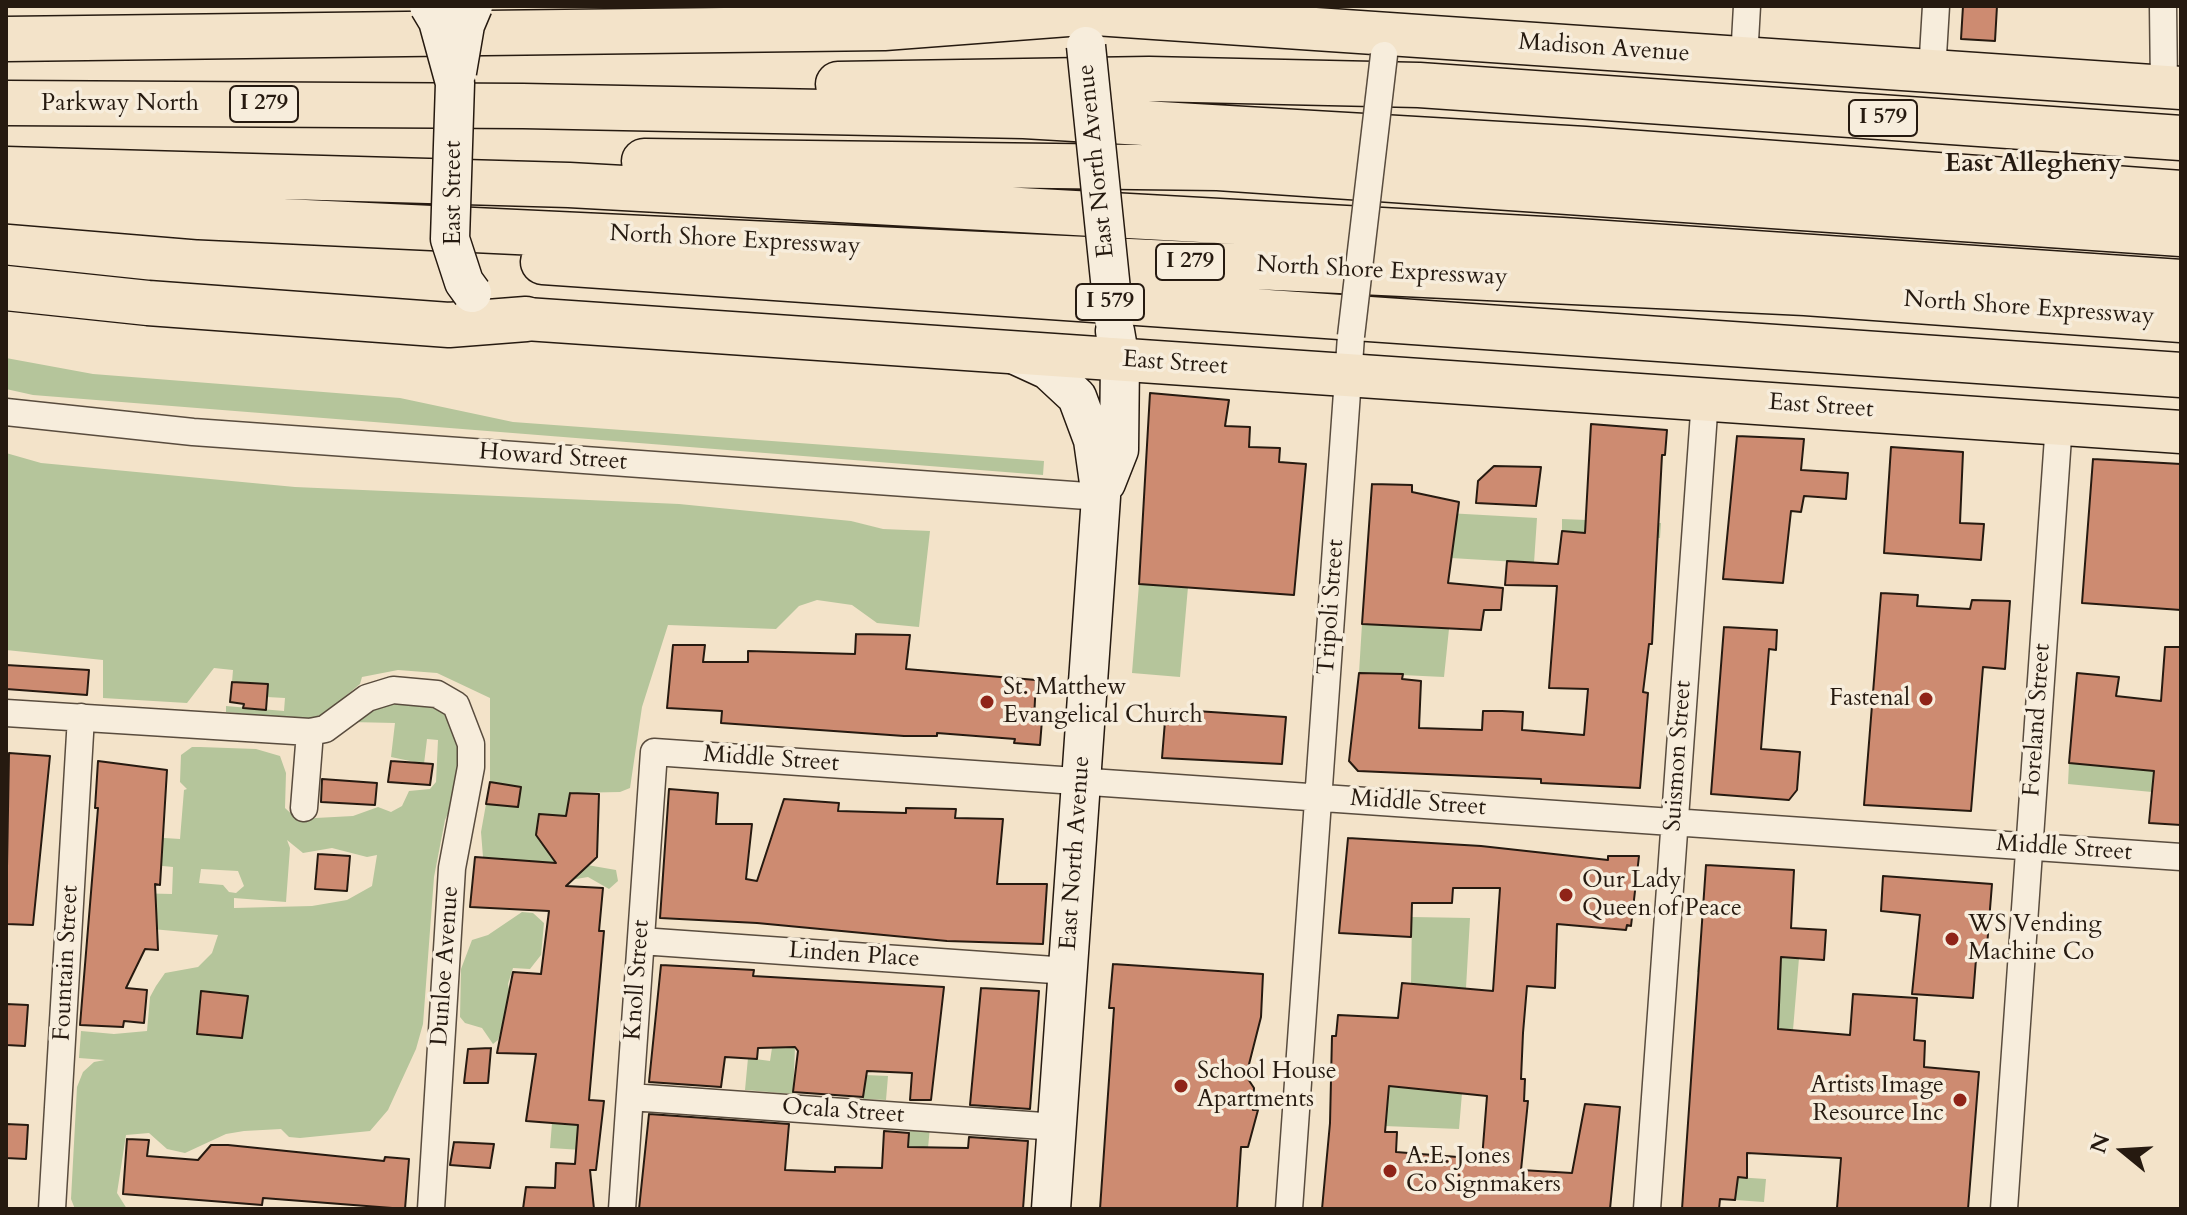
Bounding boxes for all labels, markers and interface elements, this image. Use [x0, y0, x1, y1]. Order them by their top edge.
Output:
street label: Madison Avenue [1517, 29, 1691, 69]
street label: East North Avenue [1073, 63, 1121, 259]
road number: I 279 [230, 86, 298, 122]
street label: Parkway North [41, 90, 199, 118]
road number: I 579 [1849, 100, 1917, 136]
street label: East Street [440, 141, 468, 245]
district label: East Allegheny [1945, 149, 2121, 181]
street label: North Shore Expressway [609, 220, 861, 262]
road number: I 279 [1156, 244, 1224, 280]
street label: North Shore Expressway [1256, 251, 1508, 293]
road number: I 579 [1076, 284, 1144, 320]
street label: North Shore Expressway [1903, 286, 2155, 332]
street label: East Street [1122, 346, 1228, 382]
street label: East Street [1768, 389, 1874, 425]
street label: Howard Street [478, 438, 628, 478]
street label: Tripoli Street [1313, 538, 1351, 676]
street label: Foreland Street [2018, 642, 2058, 798]
place label: St. Matthew Evangelical Church [1003, 674, 1203, 730]
street label: Suismon Street [1659, 680, 1699, 832]
place label: Fastenal [1829, 685, 1910, 713]
marker: Fastenal [1917, 690, 1935, 708]
marker: St. Matthew Evangelical Church [978, 693, 996, 711]
street label: Middle Street [702, 741, 840, 779]
street label: East North Avenue [1055, 755, 1097, 951]
street label: Middle Street [1349, 785, 1487, 823]
street label: Middle Street [1995, 830, 2133, 868]
place label: Our Lady Queen of Peace [1582, 867, 1742, 923]
street label: Fountain Street [49, 884, 85, 1042]
street label: Dunloe Avenue [426, 885, 466, 1047]
marker: Our Lady Queen of Peace [1557, 886, 1575, 904]
place label: WS Vending Machine Co [1968, 911, 2102, 967]
street label: Knoll Street [619, 919, 657, 1041]
marker: WS Vending Machine Co [1943, 930, 1961, 948]
street label: Linden Place [788, 937, 920, 975]
place label: School House Apartments [1197, 1058, 1337, 1114]
place label: Artists Image Resource Inc [1811, 1072, 1944, 1128]
marker: School House Apartments [1172, 1077, 1190, 1095]
marker: Artists Image Resource Inc [1951, 1091, 1969, 1109]
street label: Ocala Street [781, 1093, 905, 1131]
north arrow [2083, 1111, 2163, 1191]
text: N [2083, 1130, 2117, 1157]
place label: A.E. Jones Co Signmakers [1406, 1143, 1561, 1199]
marker: A.E. Jones Co Signmakers [1381, 1162, 1399, 1180]

